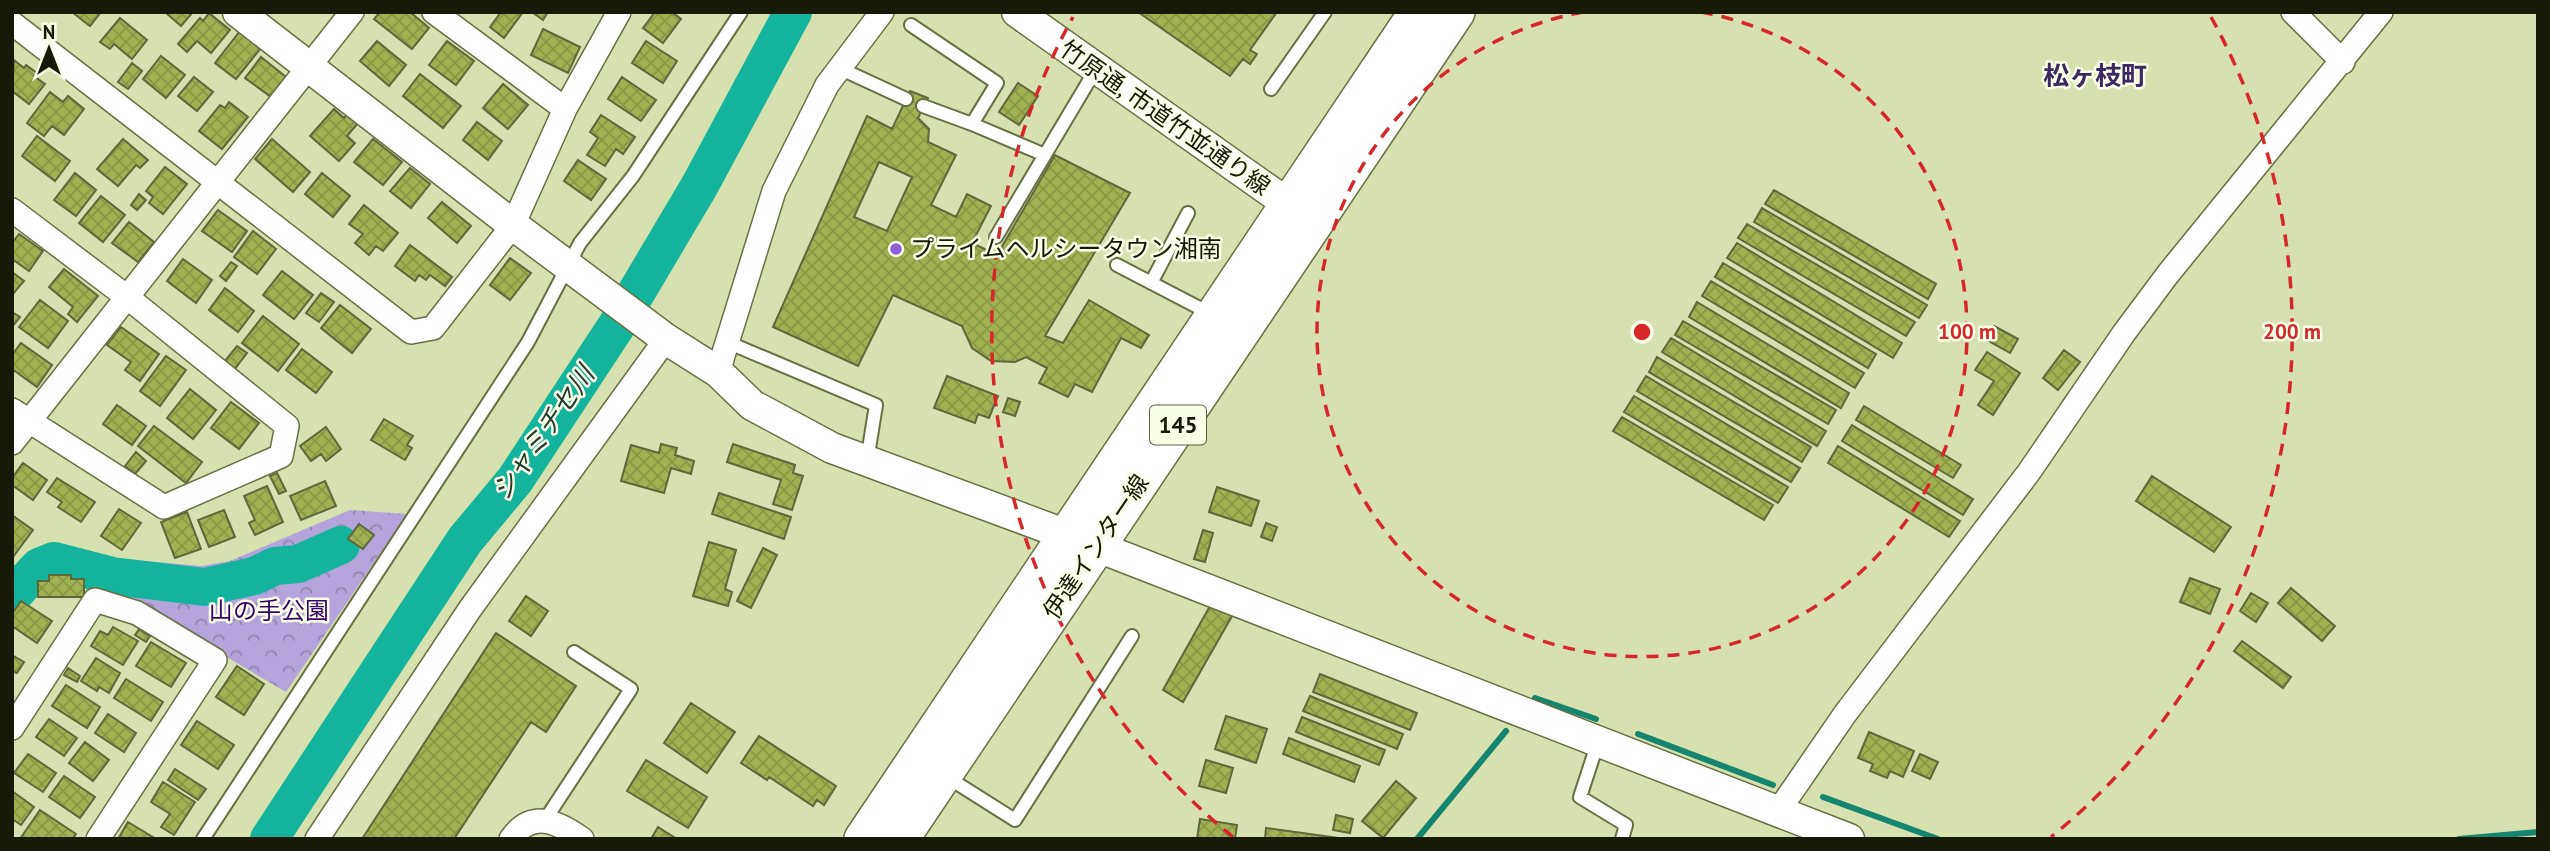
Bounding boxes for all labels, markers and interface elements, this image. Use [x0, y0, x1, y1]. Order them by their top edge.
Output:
north arrow [14, 14, 84, 84]
text: N [43, 20, 55, 44]
street label: 竹原通, 市道竹並通り線 [1054, 33, 1277, 202]
district label: 松ヶ枝町 [2043, 59, 2147, 92]
place label: プライムヘルシータウン湘南 [910, 233, 1222, 264]
marker: プライムヘルシータウン湘南 [888, 241, 904, 257]
text: 100 m [1938, 318, 1996, 345]
text: 200 m [2263, 318, 2321, 345]
centre of rings [1630, 320, 1654, 344]
water label: シャミチセ川 [484, 357, 603, 506]
road number: 145 [1150, 406, 1206, 444]
street label: 伊達インター線 [1036, 468, 1155, 625]
park label: 山の手公園 [209, 595, 329, 626]

